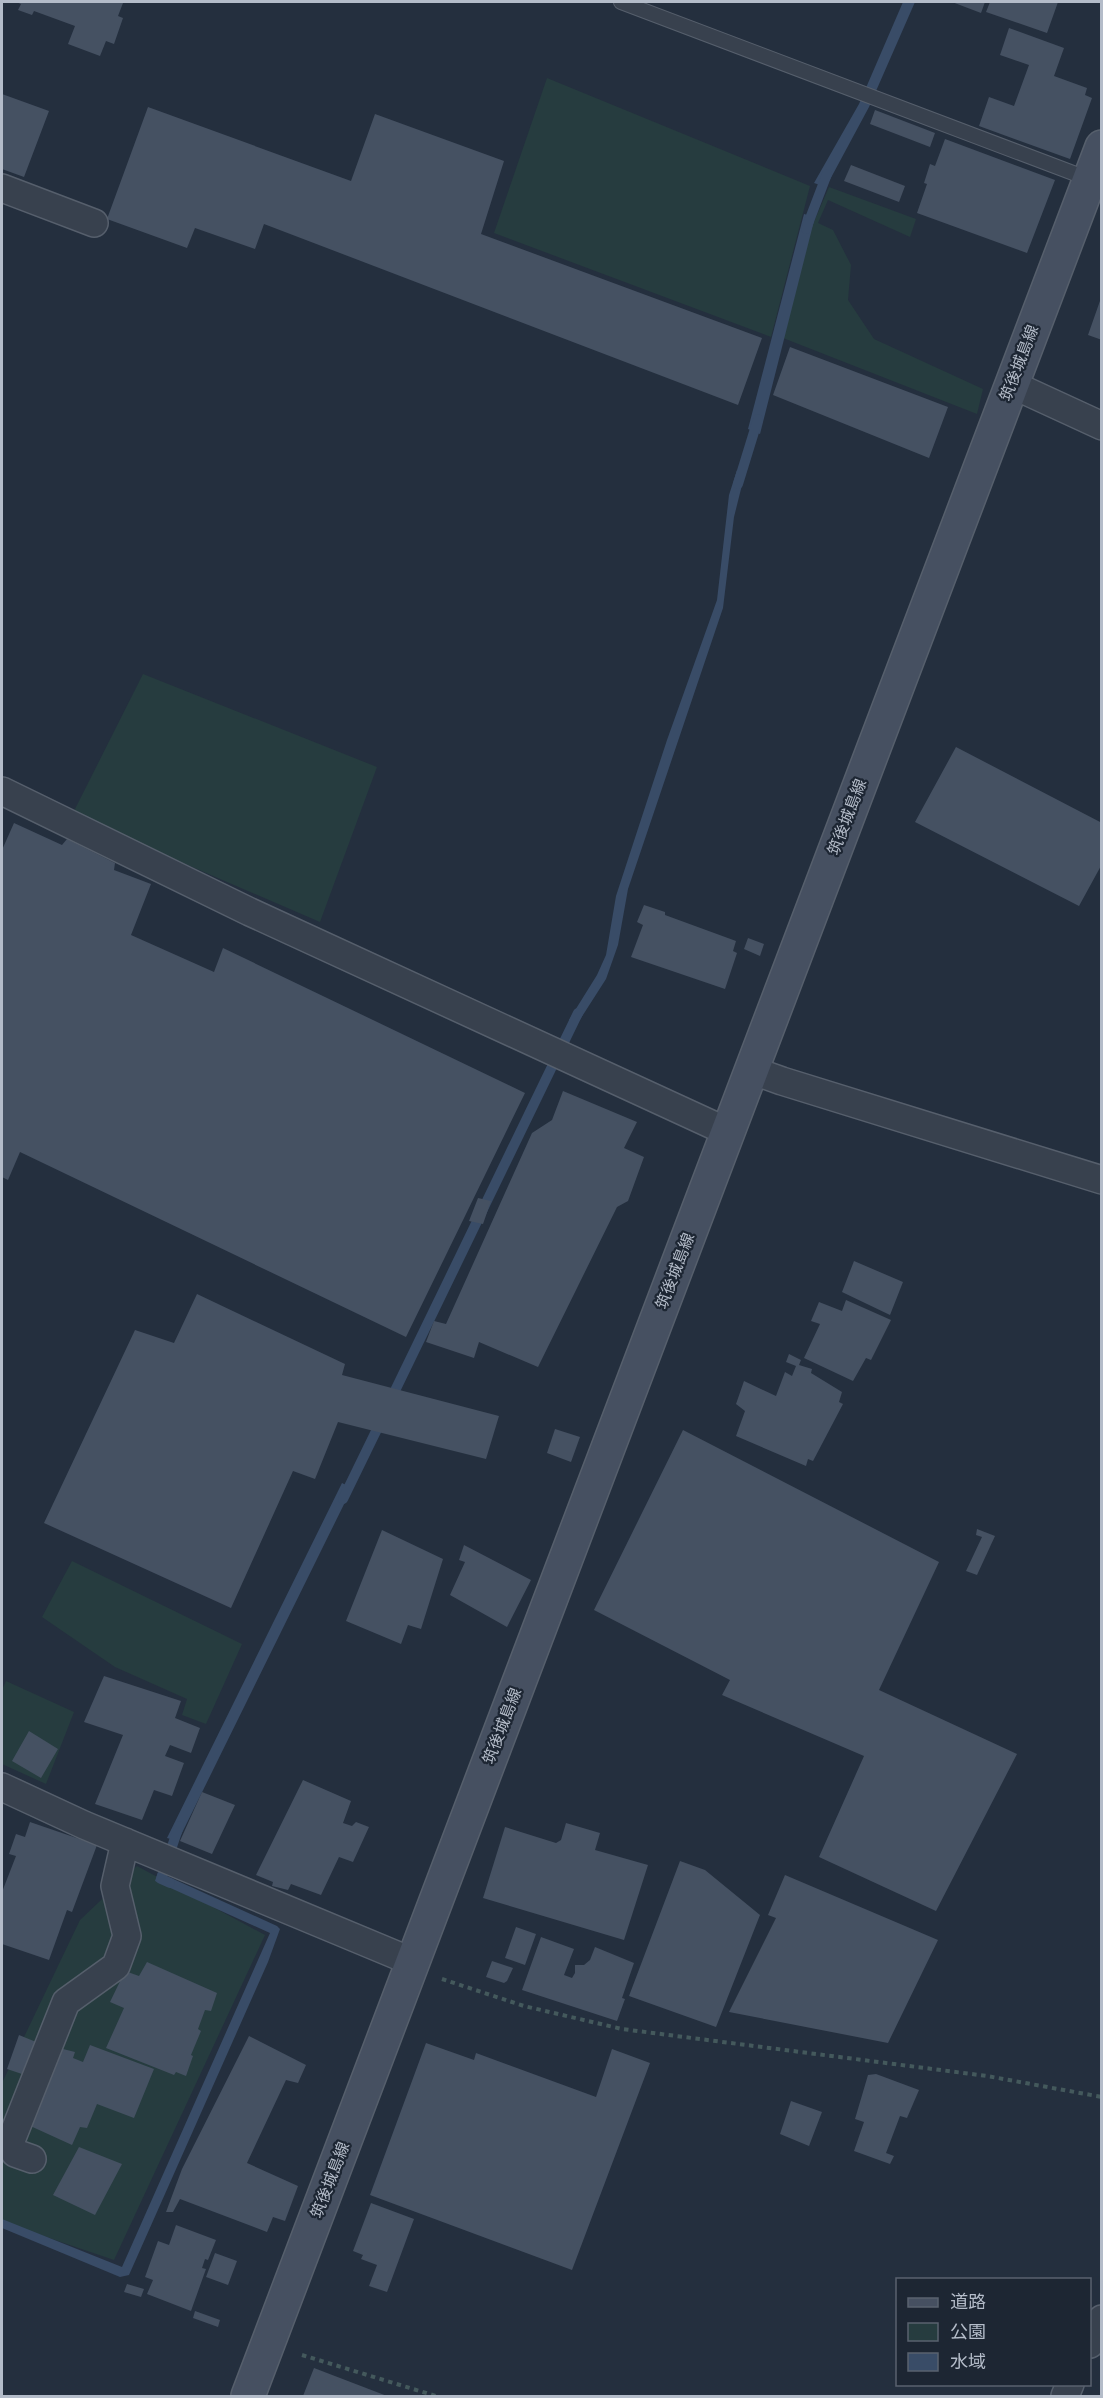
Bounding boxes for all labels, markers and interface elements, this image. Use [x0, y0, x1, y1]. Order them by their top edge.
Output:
street label: 筑後城島線 [996, 322, 1042, 404]
street label: 筑後城島線 [824, 776, 870, 858]
street label: 筑後城島線 [652, 1230, 698, 1312]
street label: 筑後城島線 [479, 1685, 525, 1767]
street label: 筑後城島線 [307, 2139, 353, 2221]
legend [896, 2278, 1091, 2386]
text: 道路 [950, 2291, 986, 2313]
text: 公園 [950, 2321, 986, 2343]
text: 水域 [950, 2351, 986, 2373]

